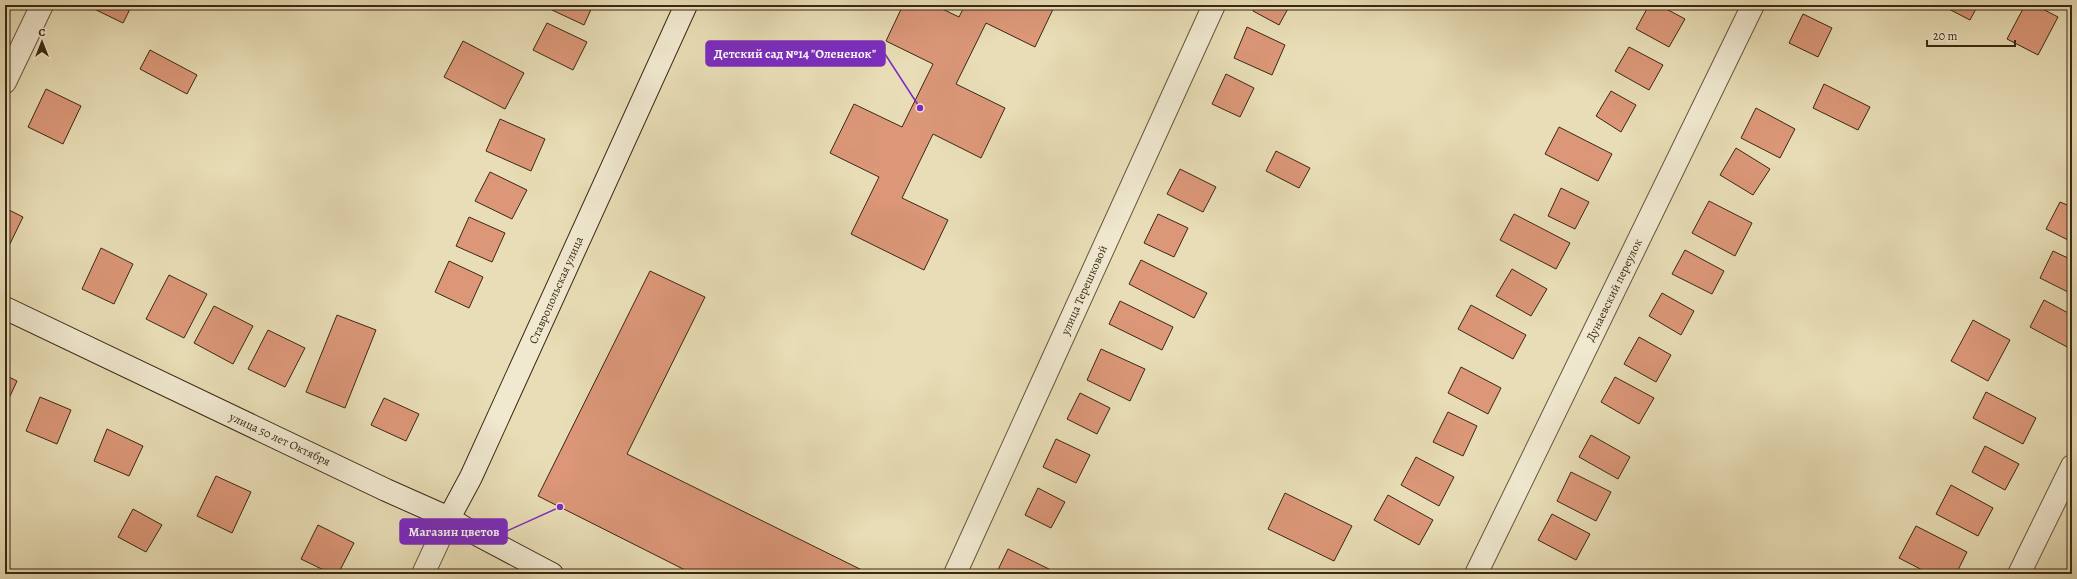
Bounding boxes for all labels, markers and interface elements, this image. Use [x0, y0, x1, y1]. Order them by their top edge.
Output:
north arrow [22, 22, 62, 62]
scale bar [1927, 22, 2015, 48]
text: С [39, 25, 46, 40]
text: 20 m [1933, 28, 1957, 44]
callout: Детский сад №14 "Олененок" [706, 41, 885, 66]
text: Детский сад №14 "Олененок" [714, 45, 876, 62]
street label: Ставропольская улица [525, 233, 587, 346]
street label: Дунаевский переулок [1582, 236, 1646, 344]
street label: улица Терешковой [1057, 243, 1111, 338]
street label: улица 50 лет Октября [226, 408, 333, 470]
callout: Магазин цветов [400, 519, 507, 544]
text: Магазин цветов [409, 523, 500, 540]

